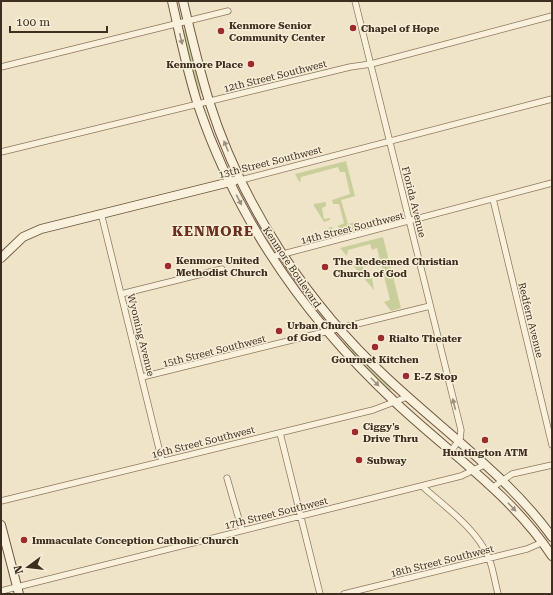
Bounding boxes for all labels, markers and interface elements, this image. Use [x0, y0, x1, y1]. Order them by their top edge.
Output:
scale bar [10, 8, 107, 34]
text: 100 m [16, 15, 50, 29]
place label: Kenmore Senior Community Center [229, 20, 326, 43]
marker: Chapel of Hope [348, 23, 358, 33]
place label: Chapel of Hope [361, 23, 440, 34]
marker: Kenmore Senior Community Center [216, 26, 226, 36]
one-way arrow [178, 33, 184, 45]
street label: 12th Street Southwest [222, 58, 328, 94]
place label: Kenmore Place [166, 59, 243, 70]
marker: Kenmore Place [246, 59, 256, 69]
one-way arrow [223, 140, 229, 152]
street label: 13th Street Southwest [217, 144, 323, 180]
street label: Florida Avenue [400, 165, 428, 239]
one-way arrow [236, 194, 242, 206]
street label: 14th Street Southwest [299, 210, 405, 246]
district label: KENMORE [172, 223, 254, 239]
street label: Kenmore Boulevard [261, 224, 324, 310]
place label: Kenmore United Methodist Church [176, 255, 268, 278]
place label: The Redeemed Christian Church of God [333, 256, 459, 279]
marker: Kenmore United Methodist Church [163, 261, 173, 271]
marker: The Redeemed Christian Church of God [320, 262, 330, 272]
street label: Redfern Avenue [516, 281, 546, 359]
street label: Wyoming Avenue [125, 293, 157, 378]
place label: Urban Church of God [287, 320, 358, 343]
marker: Urban Church of God [274, 326, 284, 336]
street label: 15th Street Southwest [161, 333, 267, 369]
marker: Rialto Theater [376, 333, 386, 343]
place label: Rialto Theater [389, 333, 462, 344]
marker: Gourmet Kitchen [370, 342, 380, 352]
place label: Gourmet Kitchen [331, 354, 419, 365]
marker: E-Z Stop [401, 371, 411, 381]
place label: E-Z Stop [414, 371, 458, 382]
one-way arrow [370, 377, 380, 387]
one-way arrow [451, 398, 457, 410]
place label: Ciggy's Drive Thru [363, 421, 419, 444]
street label: 16th Street Southwest [150, 424, 256, 460]
marker: Ciggy's Drive Thru [350, 427, 360, 437]
marker: Huntington ATM [480, 435, 490, 445]
place label: Huntington ATM [442, 447, 528, 458]
marker: Subway [354, 455, 364, 465]
place label: Subway [367, 455, 407, 466]
street label: 17th Street Southwest [223, 495, 329, 531]
one-way arrow [508, 502, 517, 512]
marker: Immaculate Conception Catholic Church [19, 535, 29, 545]
place label: Immaculate Conception Catholic Church [32, 535, 239, 546]
street label: 18th Street Southwest [389, 543, 495, 579]
north arrow [8, 547, 48, 587]
text: N [11, 563, 26, 575]

